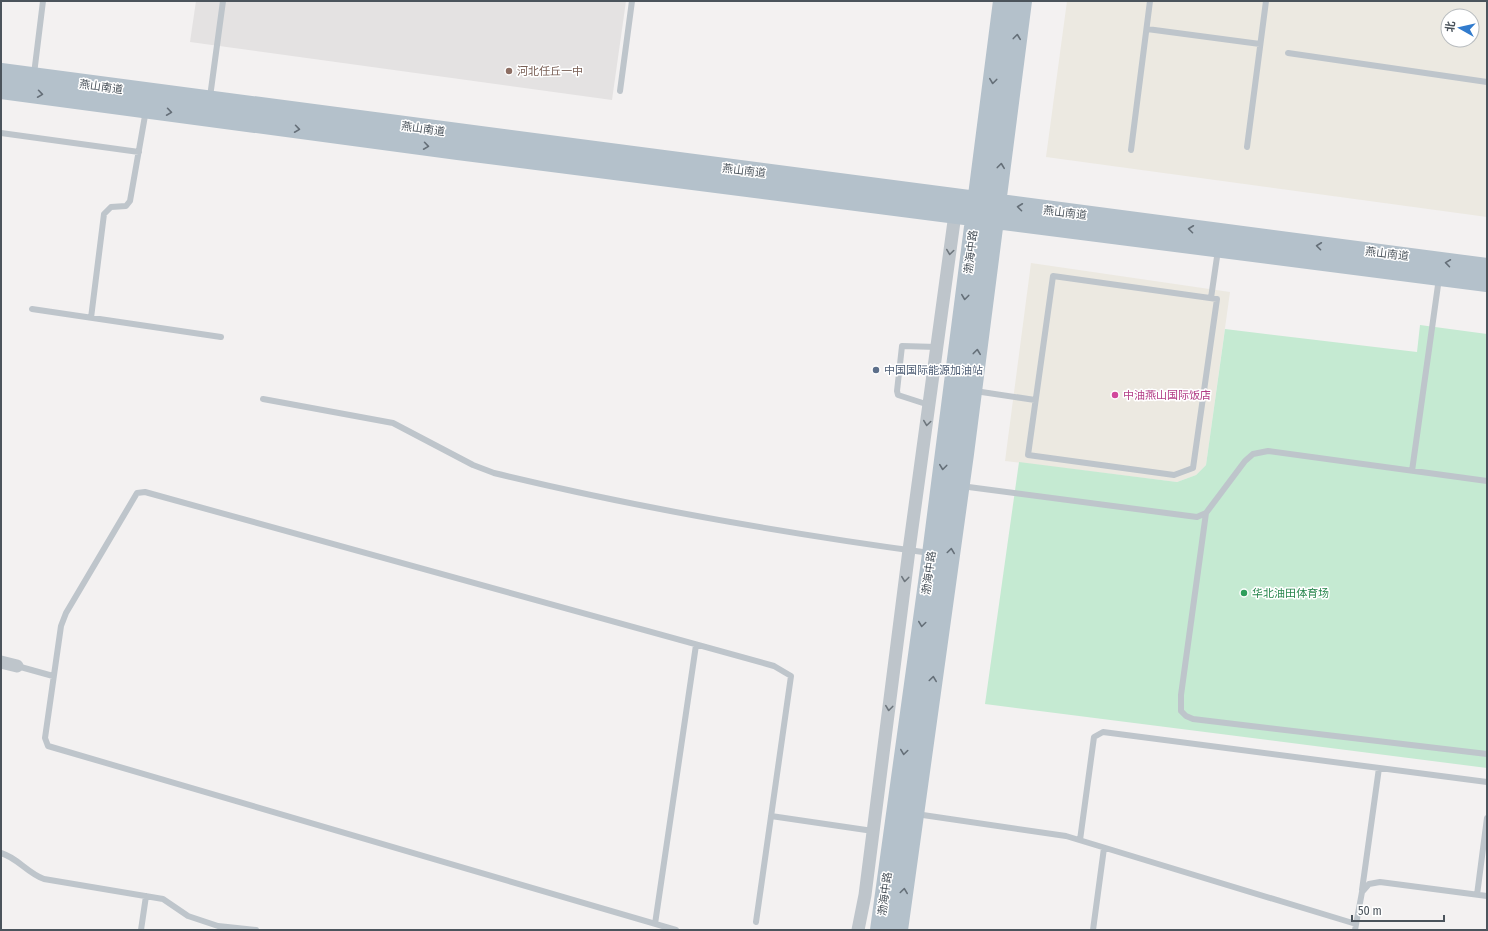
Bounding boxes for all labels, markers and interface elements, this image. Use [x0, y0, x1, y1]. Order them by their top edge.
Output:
north arrow [1440, 8, 1480, 48]
text: 北 [1443, 20, 1458, 33]
one-way arrow [1012, 34, 1021, 40]
place label: 河北任丘一中 [517, 65, 583, 78]
marker: 河北任丘一中 [504, 66, 514, 76]
street label: 燕山南道 [78, 78, 124, 96]
one-way arrow [989, 78, 998, 84]
one-way arrow [37, 90, 43, 99]
one-way arrow [165, 107, 172, 116]
street label: 燕山南道 [400, 120, 446, 138]
one-way arrow [294, 124, 300, 133]
one-way arrow [423, 141, 429, 150]
street label: 燕山南道 [721, 162, 767, 180]
one-way arrow [996, 163, 1005, 169]
one-way arrow [1017, 203, 1023, 212]
street label: 燕山南道 [1042, 204, 1088, 222]
one-way arrow [1187, 225, 1194, 234]
street label: 渤海中路 [962, 229, 980, 275]
one-way arrow [1316, 242, 1322, 251]
street label: 燕山南道 [1364, 245, 1410, 263]
one-way arrow [946, 249, 955, 255]
one-way arrow [1445, 258, 1451, 267]
one-way arrow [961, 294, 970, 300]
one-way arrow [972, 349, 981, 355]
place label: 中国国际能源加油站 [884, 364, 983, 377]
marker: 中国国际能源加油站 [871, 365, 881, 375]
place label: 中油燕山国际饭店 [1123, 389, 1211, 402]
marker: 中油燕山国际饭店 [1110, 390, 1120, 400]
one-way arrow [923, 420, 932, 426]
one-way arrow [939, 464, 948, 470]
one-way arrow [946, 548, 955, 554]
street label: 渤海中路 [920, 550, 938, 596]
one-way arrow [901, 576, 910, 582]
place label: 华北油田体育场 [1252, 587, 1329, 600]
marker: 华北油田体育场 [1239, 588, 1249, 598]
one-way arrow [918, 621, 927, 627]
one-way arrow [928, 676, 937, 682]
one-way arrow [885, 705, 894, 711]
one-way arrow [900, 749, 909, 756]
street label: 渤海中路 [876, 871, 894, 917]
one-way arrow [899, 888, 908, 894]
scale bar [1352, 897, 1444, 923]
text: 50 m [1358, 904, 1382, 918]

